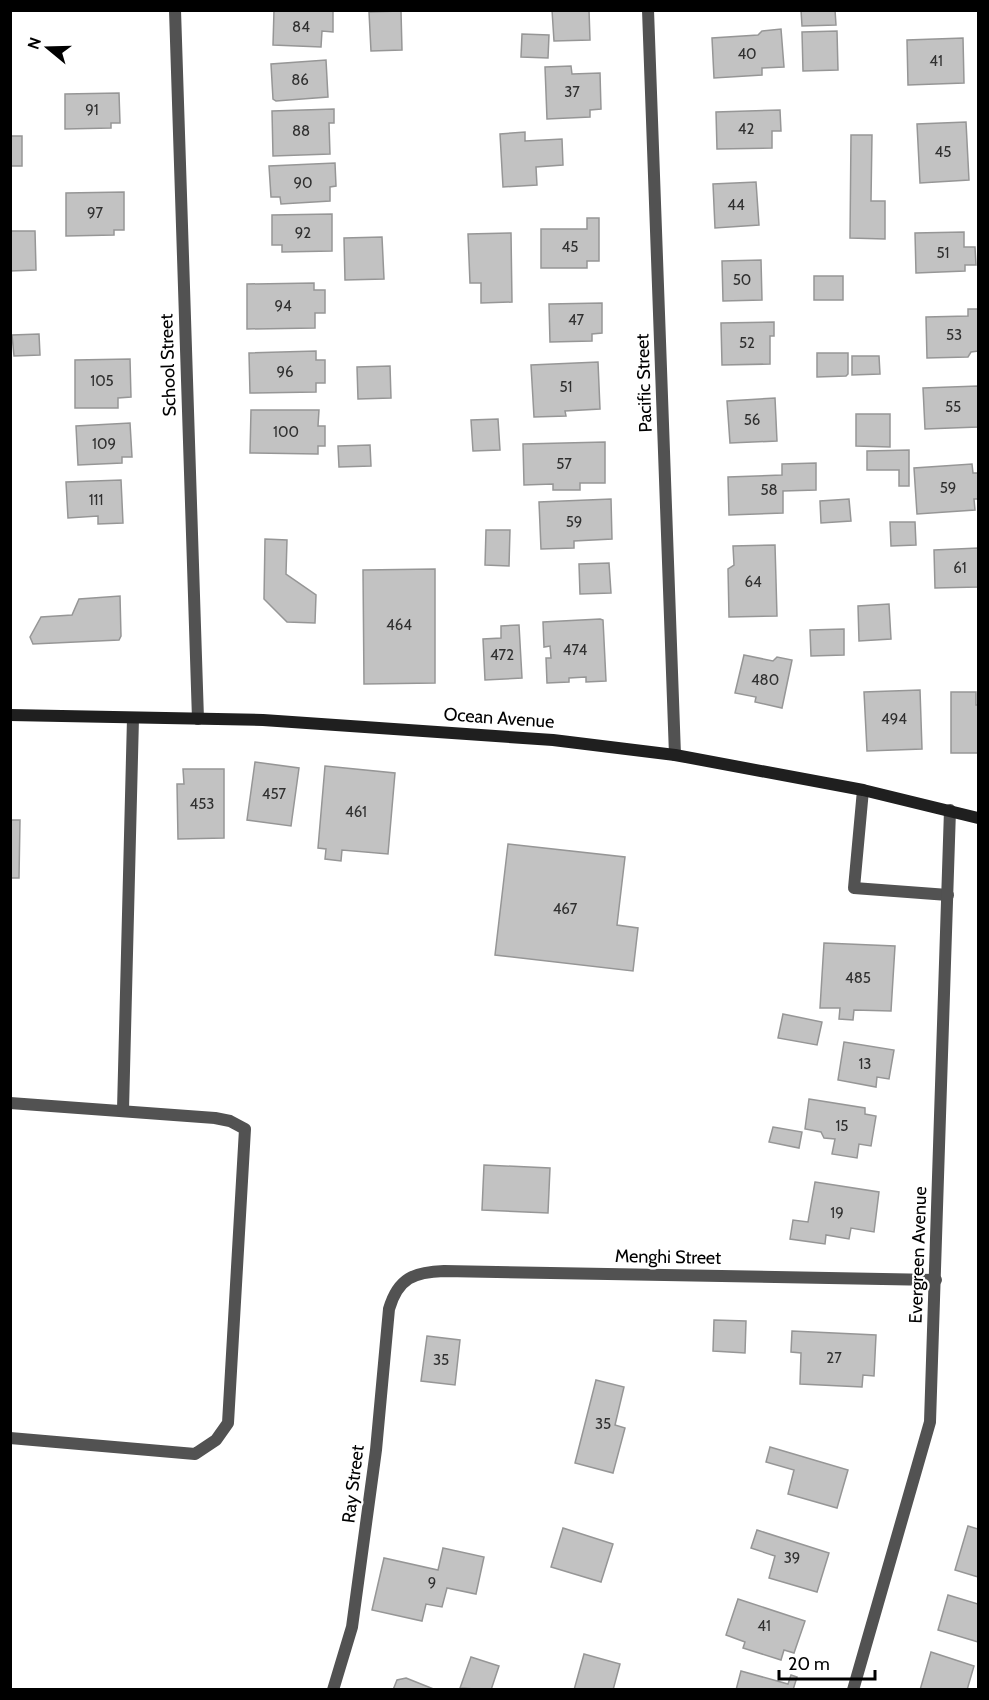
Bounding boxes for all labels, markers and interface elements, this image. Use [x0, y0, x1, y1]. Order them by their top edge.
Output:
north arrow [18, 18, 78, 78]
house number: 84 [292, 18, 310, 36]
text: N [23, 35, 45, 52]
house number: 40 [737, 45, 757, 63]
house number: 41 [929, 52, 943, 70]
house number: 86 [291, 71, 309, 89]
house number: 37 [564, 83, 580, 101]
house number: 91 [85, 101, 99, 119]
house number: 42 [738, 120, 754, 138]
house number: 88 [292, 122, 310, 140]
house number: 45 [935, 143, 951, 161]
house number: 90 [294, 174, 313, 192]
house number: 44 [727, 196, 745, 214]
house number: 97 [87, 204, 103, 222]
house number: 92 [295, 224, 311, 242]
house number: 45 [562, 238, 578, 256]
house number: 51 [936, 244, 950, 262]
house number: 50 [733, 271, 751, 289]
house number: 94 [274, 297, 292, 315]
house number: 47 [568, 311, 585, 329]
street label: School Street [155, 313, 181, 417]
house number: 53 [946, 326, 962, 344]
street label: Pacific Street [631, 333, 657, 433]
house number: 52 [739, 334, 755, 352]
house number: 96 [276, 363, 294, 381]
house number: 105 [90, 372, 114, 390]
house number: 51 [559, 378, 573, 396]
house number: 55 [945, 398, 961, 416]
house number: 56 [744, 411, 760, 429]
house number: 100 [273, 423, 299, 441]
house number: 109 [92, 435, 116, 453]
house number: 57 [556, 455, 572, 473]
house number: 59 [940, 479, 956, 497]
house number: 58 [760, 481, 778, 499]
house number: 111 [89, 491, 103, 509]
house number: 59 [566, 513, 582, 531]
house number: 61 [953, 559, 967, 577]
house number: 64 [744, 573, 762, 591]
house number: 464 [386, 616, 412, 634]
house number: 474 [563, 641, 588, 659]
house number: 472 [490, 646, 514, 664]
house number: 480 [751, 671, 779, 689]
street label: Ocean Avenue [443, 703, 555, 733]
house number: 494 [881, 710, 907, 728]
house number: 457 [262, 785, 287, 803]
house number: 453 [190, 795, 214, 813]
house number: 461 [345, 803, 367, 821]
house number: 467 [553, 900, 578, 918]
house number: 485 [845, 969, 871, 987]
house number: 13 [858, 1055, 872, 1073]
house number: 15 [835, 1117, 849, 1135]
street label: Evergreen Avenue [905, 1186, 931, 1324]
house number: 19 [830, 1204, 844, 1222]
street label: Menghi Street [615, 1245, 721, 1269]
house number: 27 [826, 1349, 842, 1367]
house number: 35 [433, 1351, 449, 1369]
house number: 35 [595, 1415, 611, 1433]
street label: Ray Street [337, 1444, 369, 1524]
house number: 39 [784, 1549, 800, 1567]
house number: 9 [428, 1574, 436, 1592]
house number: 41 [757, 1617, 771, 1635]
scale bar [779, 1643, 875, 1681]
text: 20 m [788, 1653, 830, 1675]

